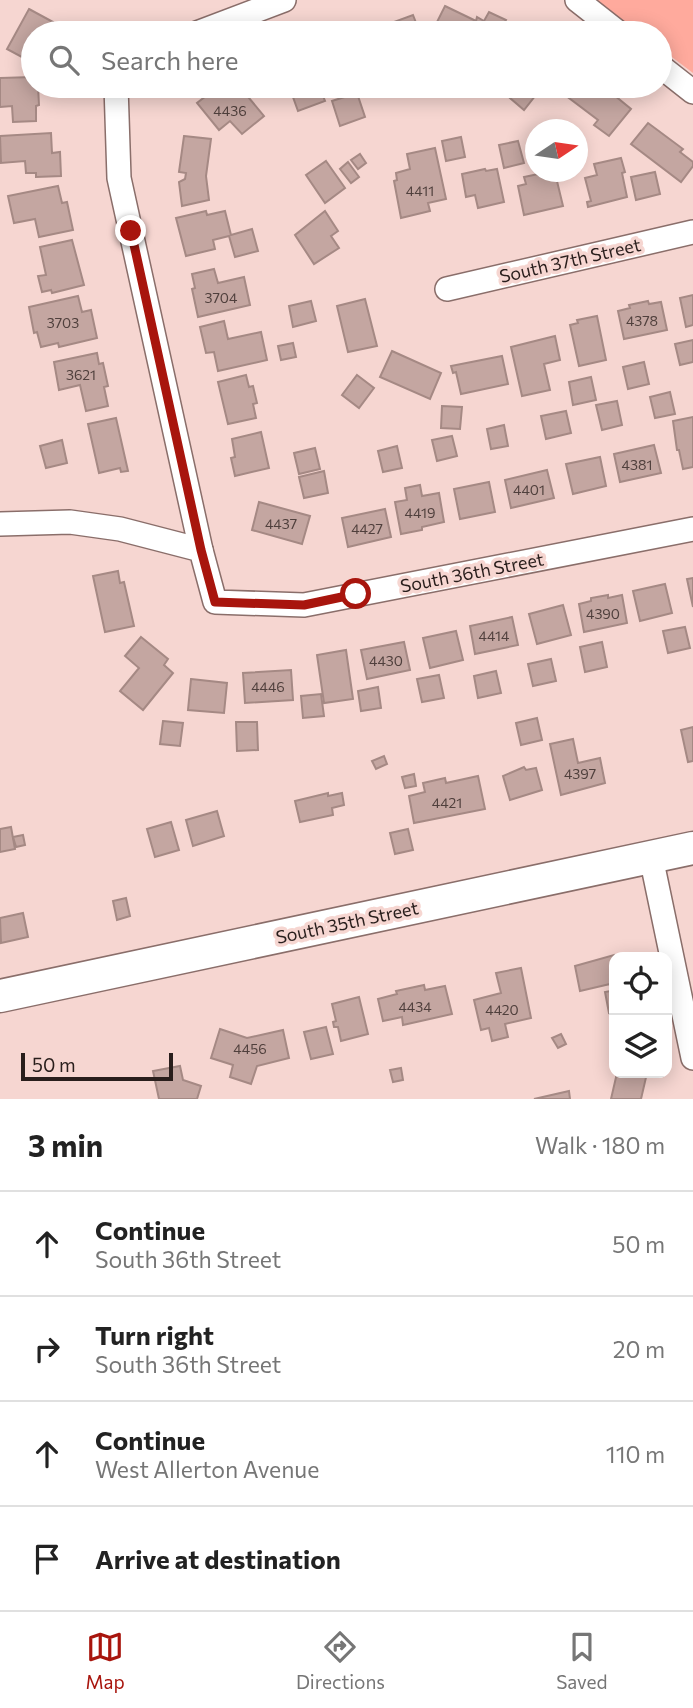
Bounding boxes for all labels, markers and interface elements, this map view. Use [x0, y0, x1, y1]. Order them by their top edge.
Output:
search box [21, 21, 672, 98]
icon: search [45, 41, 83, 79]
text: Search here [101, 44, 239, 75]
house number: 4436 [213, 102, 247, 119]
north arrow [525, 119, 588, 182]
house number: 4411 [406, 182, 434, 199]
route end [115, 215, 146, 246]
street label: South 37th Street [497, 233, 643, 287]
house number: 3704 [205, 289, 238, 306]
house number: 4378 [626, 312, 658, 329]
house number: 3703 [47, 314, 79, 331]
house number: 3621 [66, 366, 96, 383]
house number: 4381 [622, 456, 652, 473]
house number: 4401 [513, 481, 545, 498]
house number: 4419 [405, 504, 435, 521]
house number: 4437 [265, 515, 297, 532]
house number: 4427 [351, 520, 383, 537]
street label: South 36th Street [398, 547, 546, 597]
route start [340, 578, 371, 609]
house number: 4390 [586, 605, 620, 622]
house number: 4414 [479, 627, 510, 644]
house number: 4430 [369, 652, 403, 669]
house number: 4446 [251, 678, 285, 695]
house number: 4397 [564, 765, 596, 782]
house number: 4421 [432, 794, 462, 811]
street label: South 35th Street [274, 896, 420, 948]
map controls [609, 952, 672, 1078]
button: locate [609, 952, 672, 1015]
house number: 4434 [398, 998, 432, 1015]
house number: 4420 [485, 1001, 519, 1018]
button: layers [609, 1015, 672, 1078]
house number: 4456 [233, 1040, 267, 1057]
scale bar [21, 1050, 173, 1082]
text: 50 m [32, 1053, 76, 1076]
text: 3 min [28, 1126, 103, 1163]
text: Walk · 180 m [535, 1131, 665, 1159]
text: Continue [95, 1214, 205, 1245]
icon: ahead [28, 1225, 66, 1263]
text: 50 m [612, 1230, 665, 1258]
text: South 36th Street [95, 1245, 281, 1273]
text: Turn right [95, 1319, 214, 1350]
icon: right [28, 1330, 66, 1368]
text: 20 m [613, 1335, 665, 1363]
text: South 36th Street [95, 1350, 281, 1378]
text: Continue [95, 1424, 205, 1455]
icon: ahead [28, 1435, 66, 1473]
text: 110 m [606, 1440, 665, 1468]
text: West Allerton Avenue [95, 1455, 319, 1483]
icon: arrive [28, 1540, 66, 1578]
text: Arrive at destination [95, 1543, 341, 1574]
tab: Map [86, 1628, 125, 1693]
tab: Directions [296, 1628, 385, 1693]
tab: Saved [556, 1628, 607, 1693]

